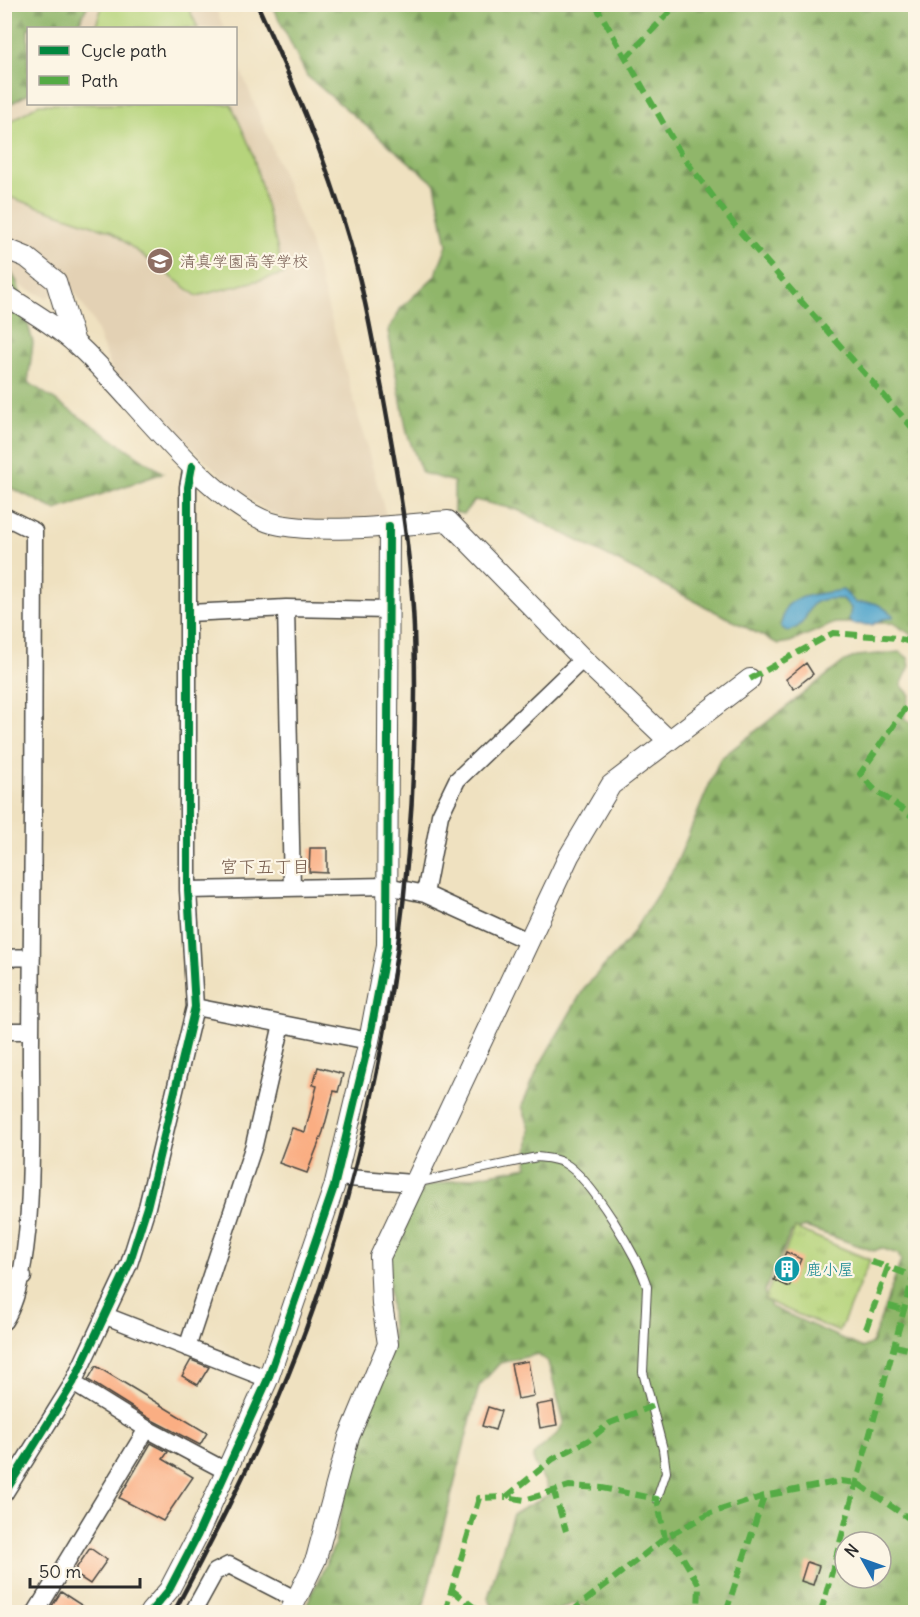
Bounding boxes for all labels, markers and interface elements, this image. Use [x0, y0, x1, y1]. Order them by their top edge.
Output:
legend [27, 27, 237, 105]
text: Cycle path [81, 39, 167, 62]
text: Path [81, 69, 118, 92]
school or university icon: 清真学園高等学校 [145, 246, 175, 276]
place label: 清真学園高等学校 [180, 251, 308, 271]
district label: 宮下五丁目 [220, 855, 310, 878]
building icon: 鹿小屋 [772, 1254, 802, 1284]
place label: 鹿小屋 [806, 1259, 854, 1279]
north arrow [833, 1530, 893, 1590]
text: N [840, 1540, 863, 1561]
scale bar [30, 1551, 140, 1589]
text: 50 m [39, 1560, 81, 1583]

